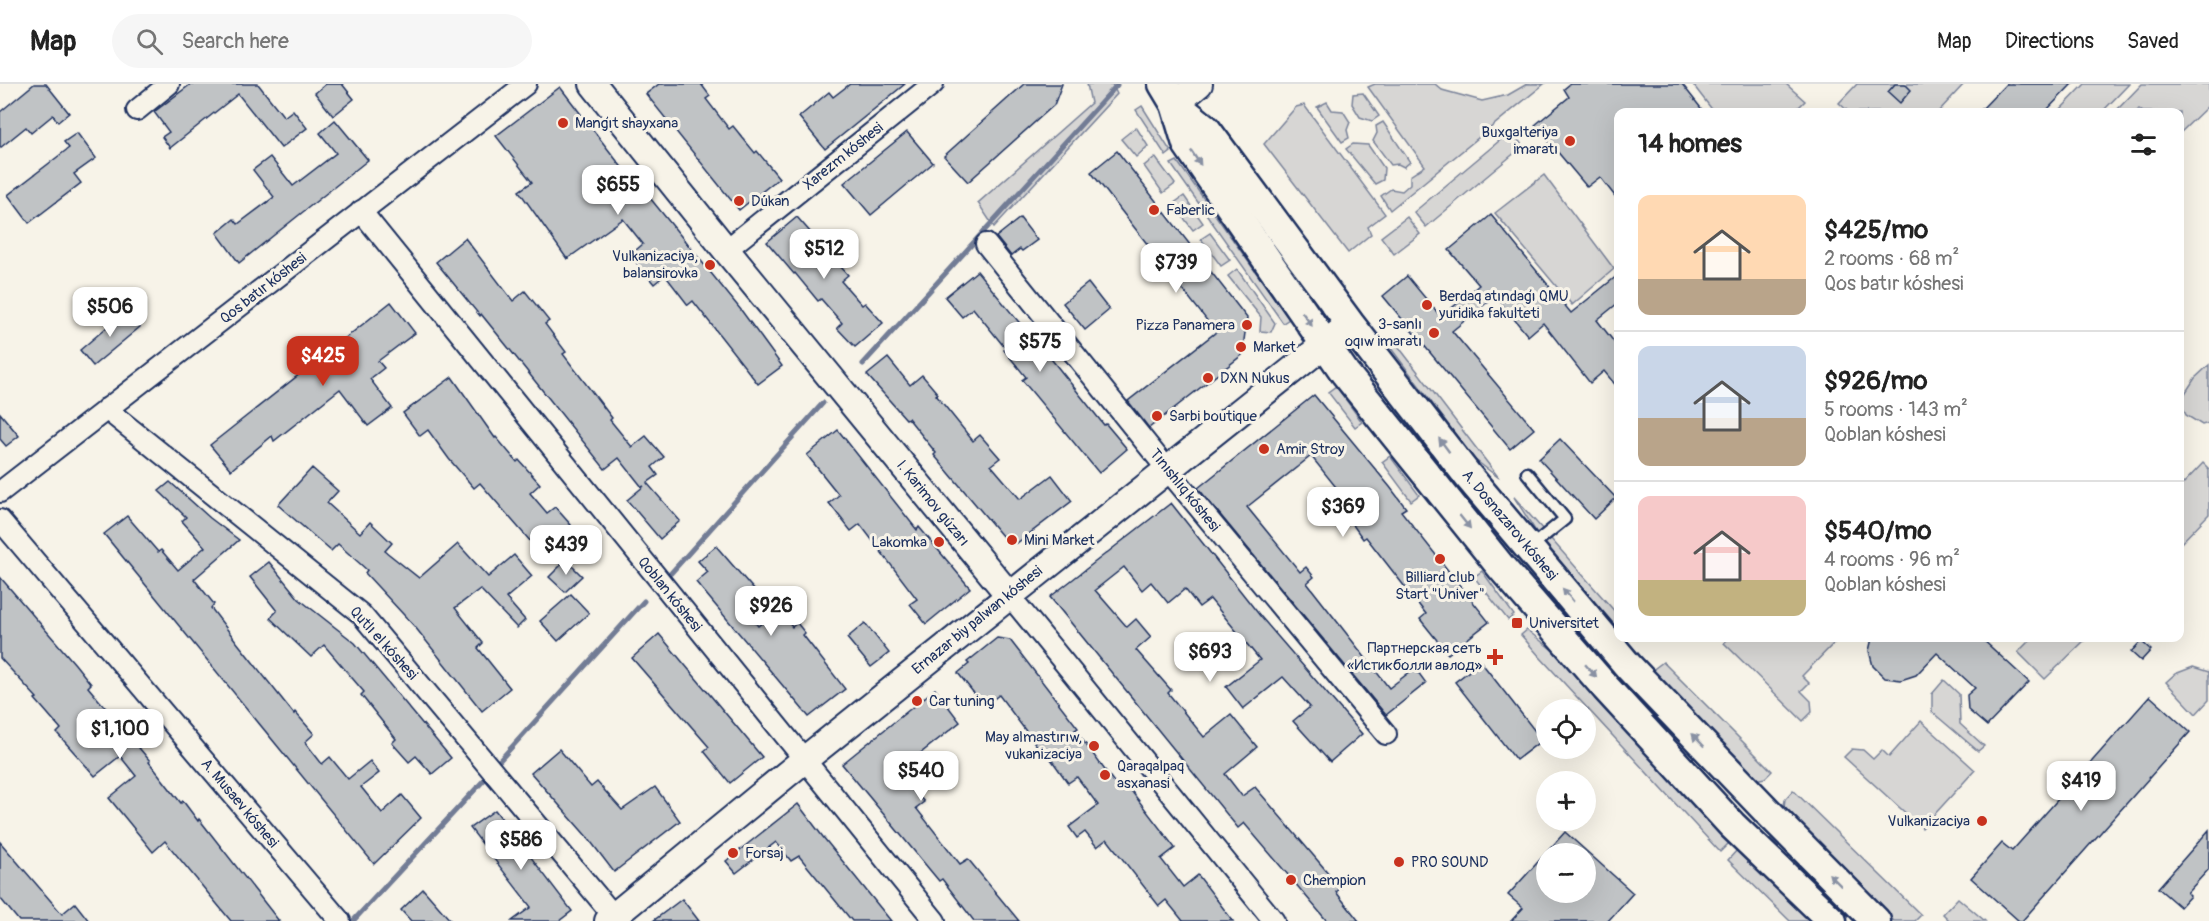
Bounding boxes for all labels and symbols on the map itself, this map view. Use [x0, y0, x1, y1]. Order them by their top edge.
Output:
place label: Manǵıt shayxana [575, 114, 678, 133]
marker: Manǵıt shayxana [556, 116, 570, 130]
street label: Xarezm kóshesi [800, 118, 887, 194]
place label: Buxgalteriya imaratı [1482, 123, 1558, 159]
marker: Buxgalteriya imaratı [1563, 134, 1577, 148]
one-way arrow [1191, 150, 1202, 166]
pin: $655 [582, 165, 654, 216]
place label: Dúkan [751, 192, 789, 211]
marker: Dúkan [732, 194, 746, 208]
place label: Faberlic [1166, 201, 1215, 220]
marker: Faberlic [1147, 203, 1161, 217]
pin: $512 [788, 229, 860, 280]
pin: $739 [1140, 243, 1212, 294]
place label: Vulkanizaciya, balansirovka [612, 247, 698, 283]
street label: Qos batır kóshesi [216, 248, 311, 328]
marker: Vulkanizaciya, balansirovka [703, 258, 717, 272]
pin: $506 [74, 287, 146, 338]
place label: Berdaq atındaǵı QMU yuridika fakulteti [1438, 287, 1569, 323]
marker: Berdaq atındaǵı QMU yuridika fakulteti [1420, 298, 1434, 312]
one-way arrow [1300, 311, 1312, 326]
place label: 3-sanlı oqıw imaratı [1345, 315, 1422, 351]
place label: Pizza Panamera [1135, 316, 1235, 335]
marker: Pizza Panamera [1240, 318, 1254, 332]
pin: $575 [1004, 322, 1076, 373]
marker: 3-sanlı oqıw imaratı [1427, 326, 1441, 340]
pin: $425 [287, 336, 359, 387]
place label: Market [1253, 338, 1297, 357]
marker: Market [1234, 340, 1248, 354]
place label: DXN Nukus [1220, 369, 1290, 388]
marker: DXN Nukus [1201, 371, 1215, 385]
place label: Sarbi boutique [1169, 407, 1258, 426]
marker: Sarbi boutique [1150, 409, 1164, 423]
one-way arrow [1439, 437, 1451, 452]
place label: Amir Stroy [1276, 440, 1345, 459]
marker: Amir Stroy [1257, 442, 1271, 456]
street label: Tınıshlıq kóshesi [1145, 445, 1224, 536]
street label: I. Karimov gúzarı [892, 456, 973, 550]
street label: A. Dosnazarov kóshesi [1458, 466, 1562, 585]
pin: $369 [1307, 487, 1379, 538]
one-way arrow [1458, 515, 1471, 530]
pin: $439 [530, 525, 602, 576]
place label: Mini Market [1024, 531, 1096, 550]
place label: Lakomka [871, 533, 927, 552]
marker: Mini Market [1005, 533, 1019, 547]
marker: Lakomka [932, 535, 946, 549]
marker: Billiard club Start "Univer" [1433, 552, 1447, 566]
street label: Qoblan kóshesi [633, 553, 706, 636]
street label: Ernazar biy palwan kóshesi [908, 562, 1047, 679]
place label: Billiard club Start "Univer" [1395, 568, 1485, 604]
pin: $926 [735, 586, 807, 637]
one-way arrow [1562, 588, 1575, 603]
street label: Qutlı el kóshesi [346, 602, 422, 684]
place label: Universitet [1529, 614, 1600, 633]
marker: Universitet [1510, 616, 1524, 630]
pin: $693 [1174, 632, 1246, 683]
place label: Партнерская сеть «Истикболли авлод» [1347, 639, 1482, 675]
marker: Партнерская сеть «Истикболли авлод» [1486, 648, 1504, 666]
one-way arrow [1584, 663, 1597, 678]
place label: Car tuning [929, 692, 994, 711]
marker: Car tuning [910, 694, 924, 708]
pin: $1,100 [71, 709, 169, 760]
place label: May almastırıw, vukanizaciya [985, 728, 1082, 764]
one-way arrow [1692, 733, 1706, 747]
marker: May almastırıw, vukanizaciya [1087, 739, 1101, 753]
pin: $540 [885, 751, 957, 802]
street label: A. Musaev kóshesi [197, 755, 283, 852]
place label: Qaraqalpaq asxanasi [1117, 757, 1184, 793]
pin: $419 [2045, 761, 2117, 812]
marker: Qaraqalpaq asxanasi [1098, 768, 1112, 782]
place label: Vulkanizaciya [1887, 812, 1970, 831]
marker: Vulkanizaciya [1975, 814, 1989, 828]
pin: $586 [485, 820, 557, 871]
place label: Forsaj [745, 844, 784, 863]
marker: Forsaj [726, 846, 740, 860]
place label: PRO SOUND [1411, 853, 1489, 872]
marker: PRO SOUND [1392, 855, 1406, 869]
place label: Chempion [1303, 871, 1366, 890]
marker: Chempion [1284, 873, 1298, 887]
one-way arrow [1828, 873, 1842, 887]

